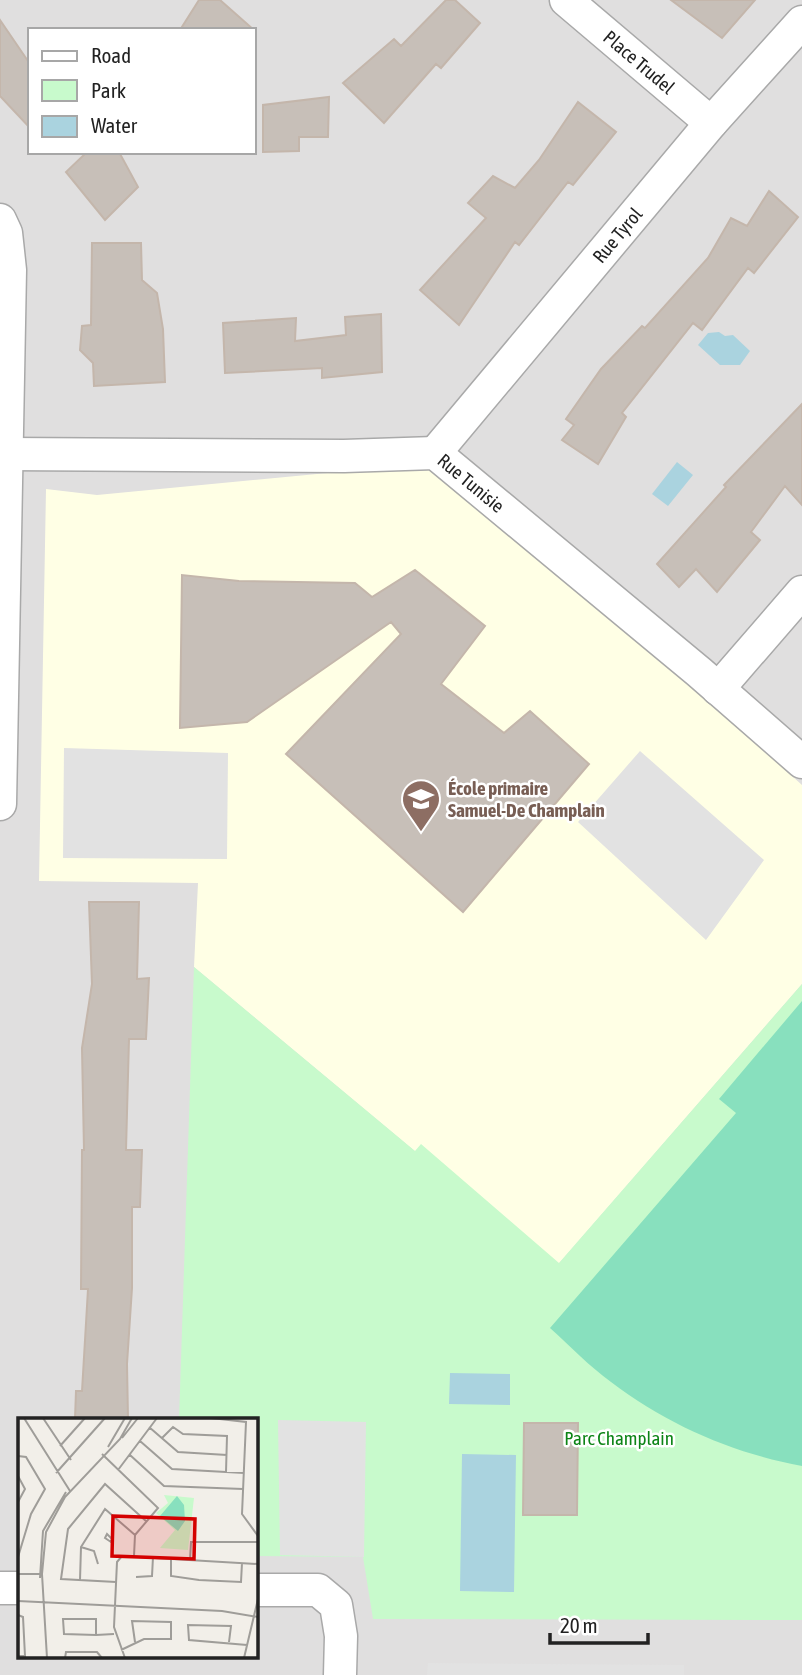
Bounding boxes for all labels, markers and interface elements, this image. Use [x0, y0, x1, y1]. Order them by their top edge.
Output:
street label: Place Trudel [599, 26, 679, 98]
legend [28, 28, 256, 154]
text: Road [91, 43, 131, 67]
text: Park [91, 78, 126, 102]
text: Water [91, 113, 138, 137]
street label: Rue Tyrol [588, 203, 646, 267]
street label: Rue Tunisie [433, 449, 509, 517]
place label: École primaire Samuel-De Champlain [448, 777, 605, 821]
school or university icon: École primaire Samuel-De Champlain [400, 778, 442, 833]
inset map [18, 1418, 257, 1658]
park label: Parc Champlain [564, 1427, 674, 1449]
scale bar [550, 1602, 648, 1646]
text: 20 m [560, 1613, 598, 1637]

